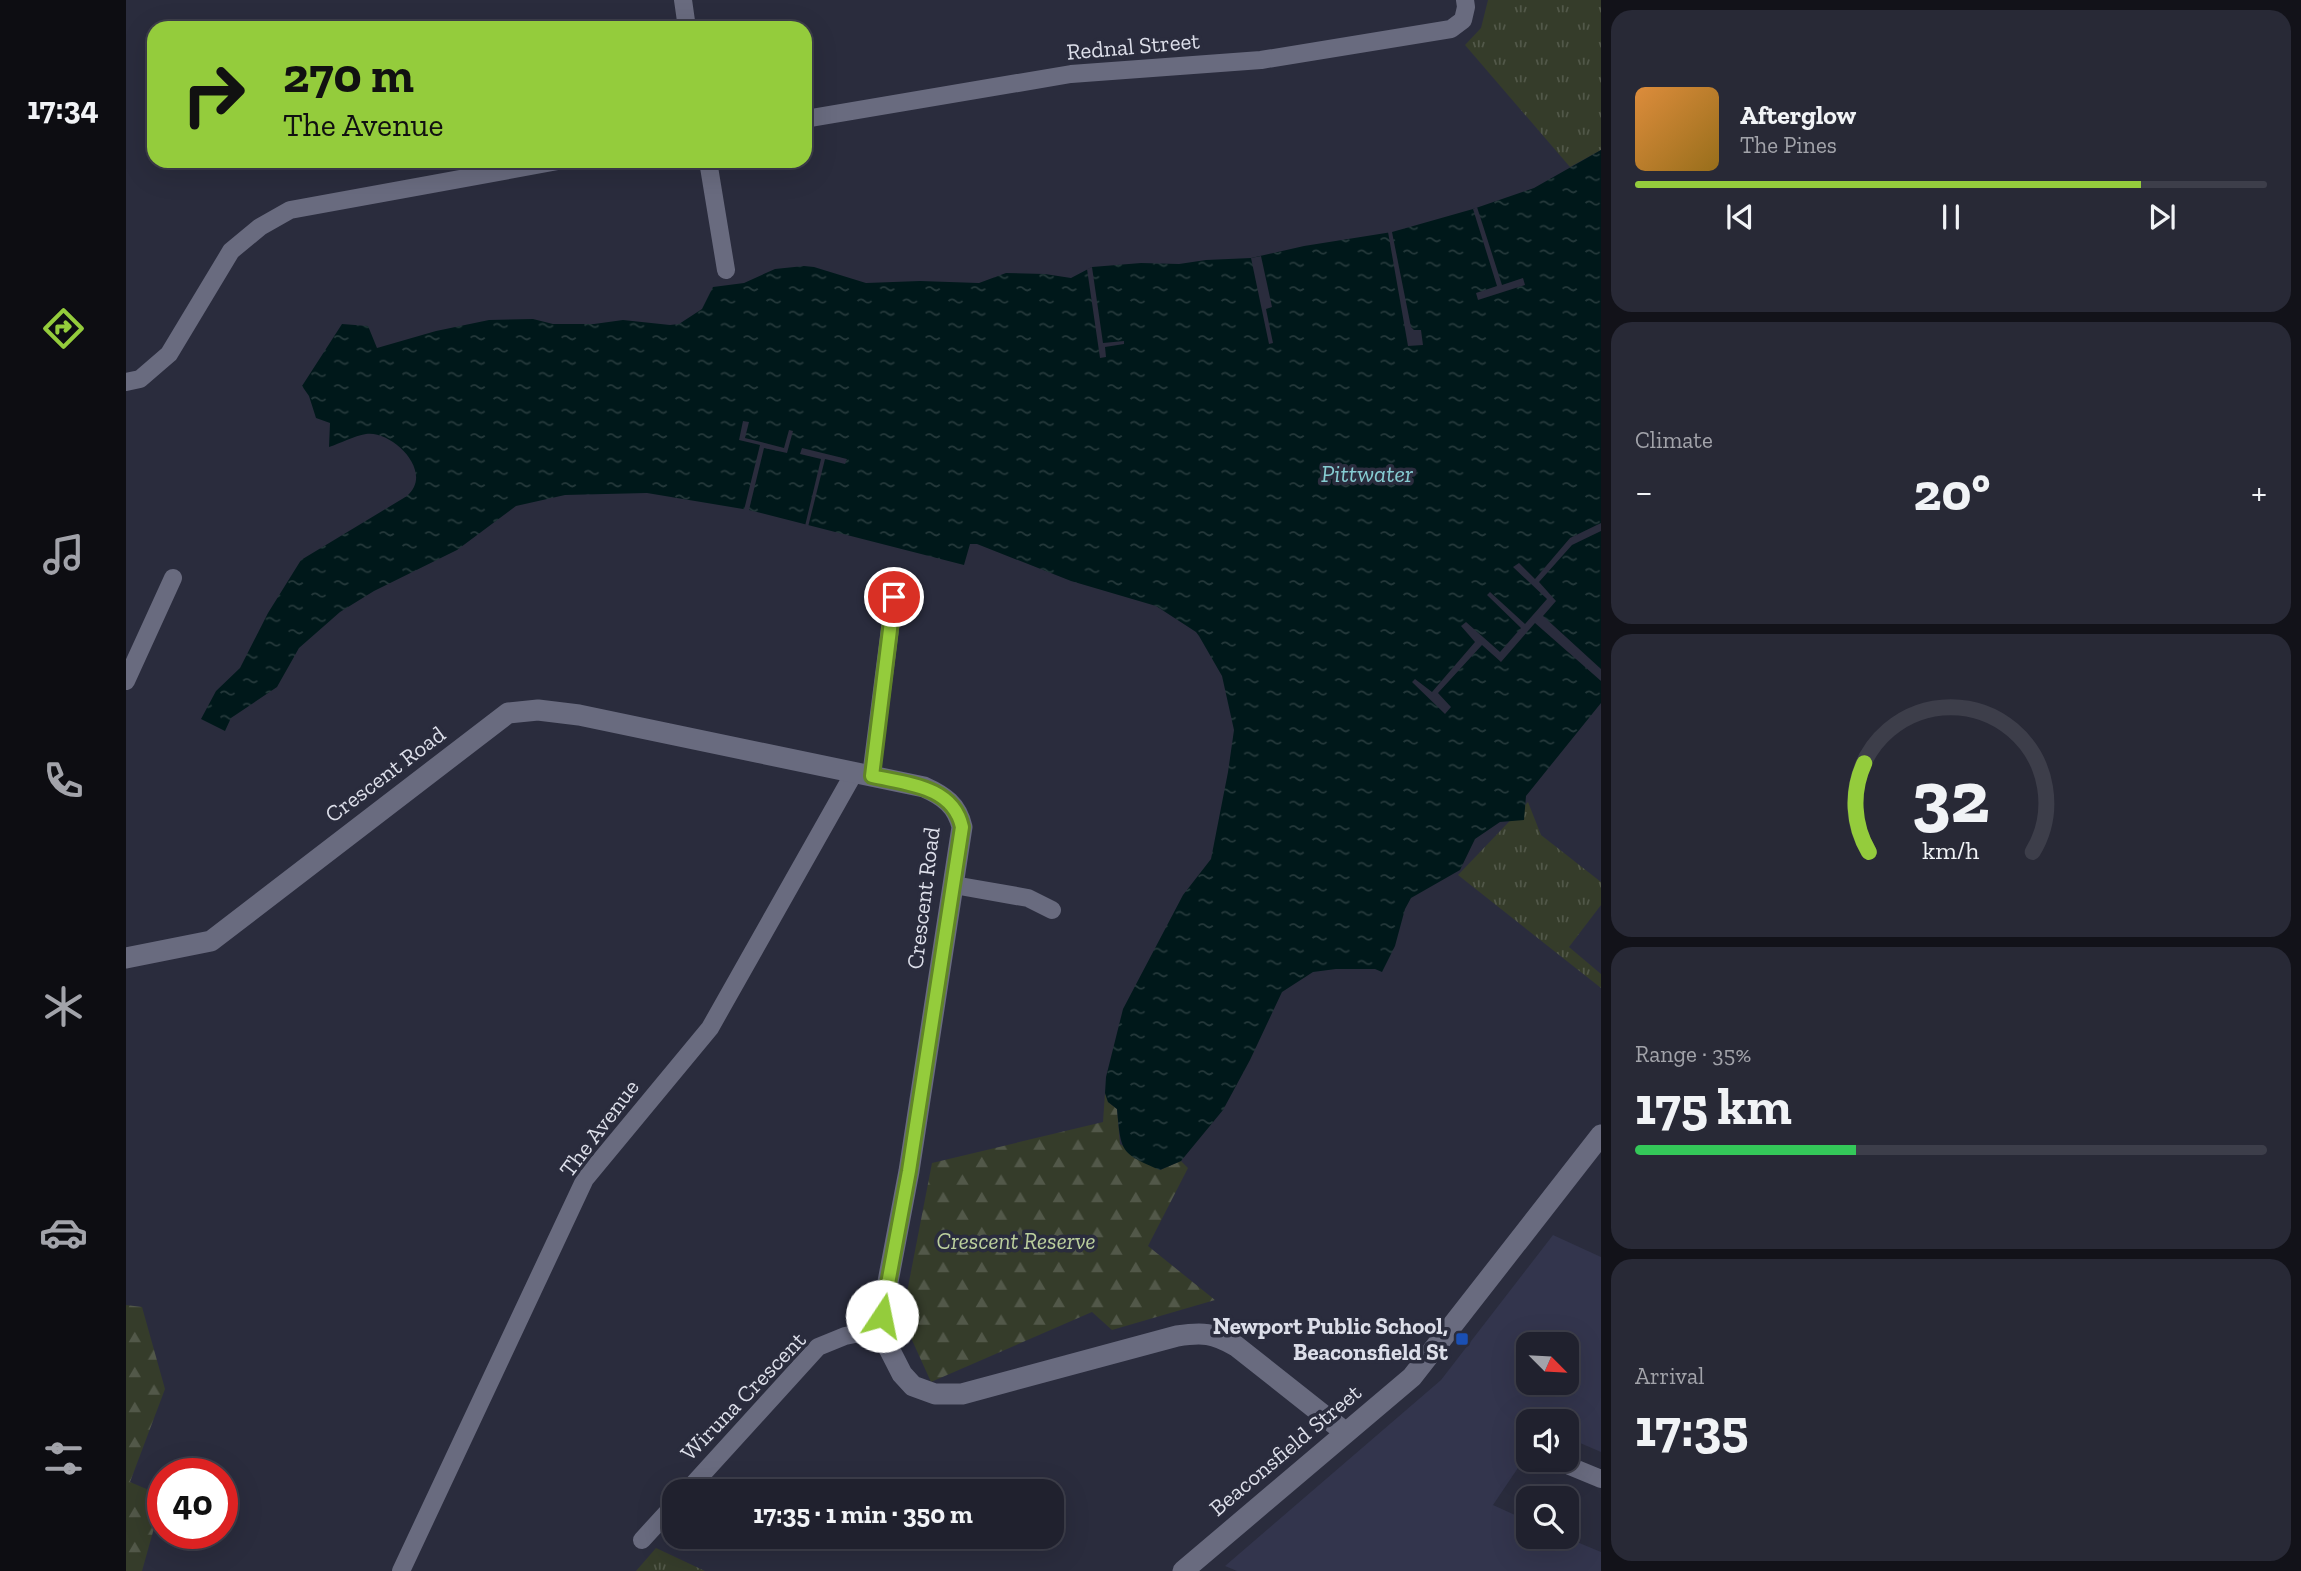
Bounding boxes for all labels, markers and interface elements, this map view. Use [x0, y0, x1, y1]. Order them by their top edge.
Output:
street label: Rednal Street [1065, 26, 1201, 66]
text: 270 m [283, 46, 414, 105]
icon: right [168, 49, 259, 140]
text: 17:34 [27, 89, 99, 127]
text: Afterglow [1740, 99, 1856, 131]
text: The Avenue [283, 106, 443, 144]
text: The Pines [1740, 131, 1837, 159]
icon: previous [1721, 198, 1759, 236]
icon: pause [1932, 198, 1970, 236]
icon: next [2143, 198, 2181, 236]
icon: directions [39, 304, 88, 353]
text: Climate [1635, 426, 1713, 454]
water label: Pittwater [1321, 459, 1414, 488]
text: 20° [1914, 461, 1990, 523]
text: − [1635, 469, 1653, 515]
text: + [2251, 469, 2267, 515]
icon: music [39, 530, 88, 579]
pin [864, 567, 924, 627]
icon: arrive [875, 578, 913, 616]
street label: Crescent Road [319, 720, 451, 828]
text: 32 [1912, 753, 1990, 841]
icon: phone [39, 756, 88, 805]
street label: Crescent Road [900, 825, 946, 971]
text: km/h [1922, 834, 1980, 864]
icon: climate [39, 982, 88, 1031]
text: Range · 35% [1635, 1040, 1751, 1068]
street label: The Avenue [553, 1074, 645, 1182]
text: 175 km [1635, 1075, 1792, 1137]
icon: car [39, 1208, 88, 1257]
park label: Crescent Reserve [936, 1227, 1096, 1255]
position arrow [845, 1279, 919, 1353]
place label: Newport Public School, Beaconsfield St [1213, 1312, 1449, 1366]
street label: Wiruna Crescent [675, 1325, 812, 1466]
marker: Newport Public School, Beaconsfield St [1454, 1331, 1470, 1347]
north arrow [1516, 1332, 1578, 1395]
map controls [1516, 1332, 1579, 1549]
text: Arrival [1635, 1362, 1704, 1390]
street label: Beaconsfield Street [1203, 1378, 1367, 1522]
text: 17:35 [1635, 1397, 1748, 1459]
button: sound [1516, 1409, 1579, 1472]
icon: filters [39, 1434, 88, 1483]
speed limit sign: 40 [147, 1458, 238, 1549]
button: search [1516, 1486, 1579, 1549]
text: 17:35 · 1 min · 350 m [753, 1498, 973, 1530]

